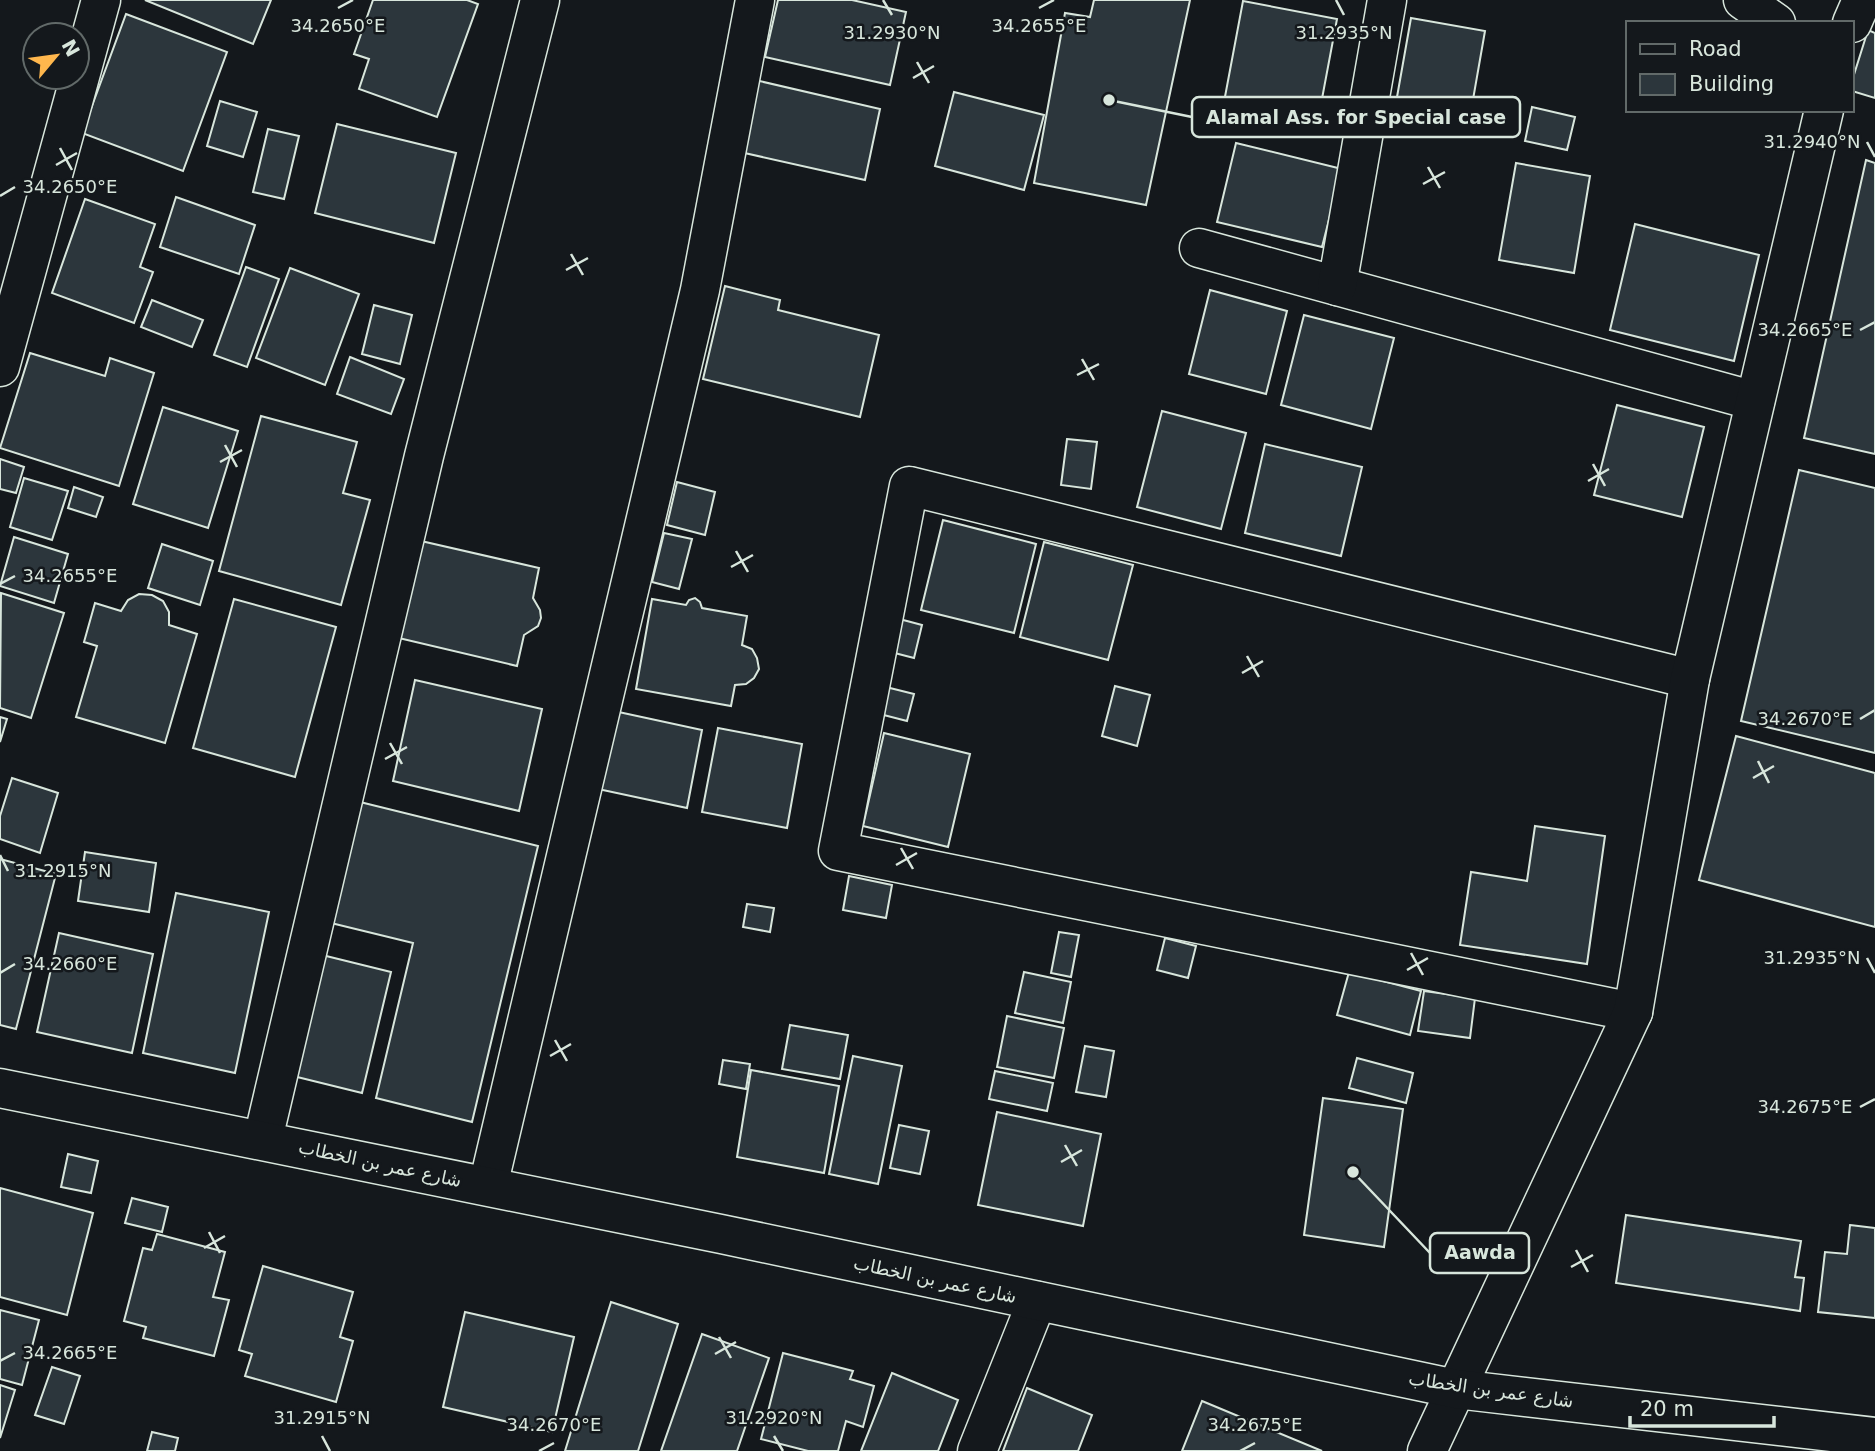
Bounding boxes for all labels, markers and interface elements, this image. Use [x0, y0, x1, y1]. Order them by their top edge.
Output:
text: 34.2650°E [291, 15, 385, 36]
text: 34.2655°E [992, 15, 1086, 36]
north arrow [21, 21, 91, 91]
legend [1626, 21, 1854, 112]
text: 31.2930°N [844, 22, 940, 43]
text: 31.2935°N [1296, 22, 1392, 43]
text: N [57, 35, 84, 60]
text: Road [1689, 37, 1742, 61]
text: Building [1689, 72, 1774, 96]
callout: Alamal Ass. for Special case [1192, 97, 1520, 137]
text: Alamal Ass. for Special case [1206, 106, 1506, 128]
text: 31.2940°N [1764, 131, 1860, 152]
text: 34.2650°E [23, 176, 117, 197]
text: 34.2665°E [1758, 319, 1852, 340]
text: 34.2655°E [23, 565, 117, 586]
text: 34.2670°E [1758, 708, 1852, 729]
text: 31.2915°N [15, 860, 111, 881]
text: 31.2935°N [1764, 947, 1860, 968]
text: 34.2660°E [23, 953, 117, 974]
text: 34.2675°E [1758, 1096, 1852, 1117]
street label: شارع عمر بن الخطاب [296, 1136, 464, 1192]
callout: Aawda [1430, 1233, 1529, 1273]
text: Aawda [1444, 1241, 1516, 1263]
street label: شارع عمر بن الخطاب [851, 1252, 1019, 1308]
text: 34.2665°E [23, 1342, 117, 1363]
street label: شارع عمر بن الخطاب [1407, 1368, 1575, 1412]
scale bar [1630, 1384, 1773, 1428]
text: 20 m [1640, 1397, 1694, 1421]
text: 31.2915°N [274, 1407, 370, 1428]
text: 31.2920°N [726, 1407, 822, 1428]
text: 34.2670°E [507, 1414, 601, 1435]
text: 34.2675°E [1208, 1414, 1302, 1435]

